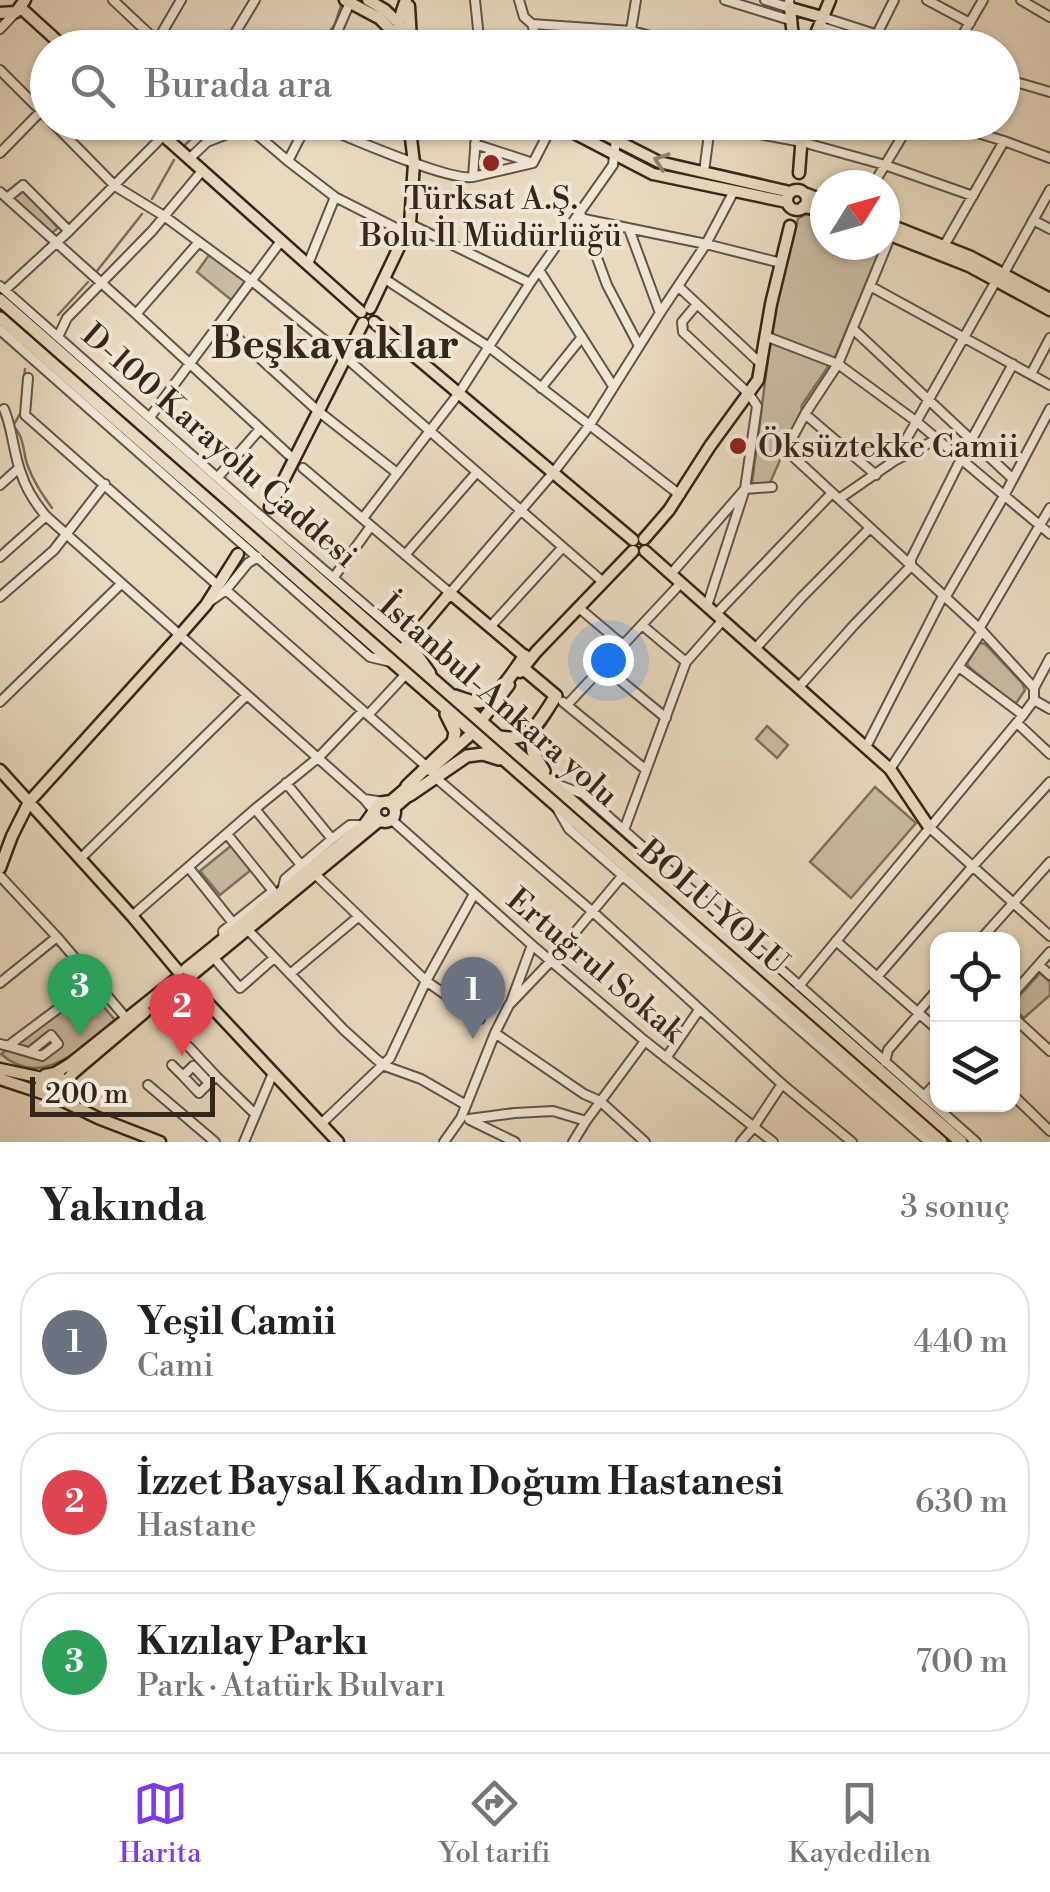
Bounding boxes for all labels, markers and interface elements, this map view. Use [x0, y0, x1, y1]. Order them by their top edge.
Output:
search box [30, 30, 1020, 140]
icon: search [65, 58, 120, 113]
text: Burada ara [145, 62, 332, 109]
marker: Türksat A.Ş. Bolu İl Müdürlüğü [480, 152, 502, 174]
one-way arrow [654, 152, 671, 172]
north arrow [810, 170, 900, 260]
place label: Türksat A.Ş. Bolu İl Müdürlüğü [359, 179, 622, 256]
street label: D-100 Karayolu Caddesi [73, 315, 365, 576]
district label: Beşkavaklar [211, 319, 459, 372]
place label: Öksüztekke Camii [758, 426, 1019, 467]
marker: Öksüztekke Camii [727, 435, 749, 457]
street label: İstanbul-Ankara yolu [371, 585, 627, 816]
your location [583, 635, 634, 686]
street label: BOLU YOLU [630, 830, 797, 983]
street label: Ertuğrul Sokak [498, 880, 694, 1053]
map controls [930, 932, 1020, 1112]
button: locate [930, 932, 1020, 1022]
pin: 3 [48, 954, 112, 1036]
pin: 1 [440, 956, 506, 1039]
pin: 2 [150, 974, 214, 1056]
button: layers [930, 1022, 1020, 1112]
scale bar [30, 1072, 215, 1116]
text: 200 m [45, 1077, 128, 1112]
text: Yakında [40, 1181, 206, 1234]
text: 3 sonuç [900, 1187, 1010, 1227]
text: Yeşil Camii [137, 1299, 336, 1346]
text: 1 [67, 1322, 82, 1362]
text: 440 m [913, 1322, 1008, 1362]
text: Cami [137, 1346, 214, 1386]
text: İzzet Baysal Kadın Doğum Hastanesi [137, 1459, 783, 1506]
text: 2 [64, 1482, 85, 1522]
text: 630 m [915, 1482, 1008, 1522]
text: Hastane [137, 1506, 256, 1546]
text: Kızılay Parkı [137, 1619, 368, 1666]
text: 3 [65, 1642, 84, 1682]
text: 700 m [916, 1642, 1008, 1682]
text: Park · Atatürk Bulvarı [137, 1666, 445, 1706]
tab: Harita [119, 1776, 201, 1871]
tab: Yol tarifi [439, 1776, 550, 1871]
tab: Kaydedilen [788, 1776, 931, 1871]

